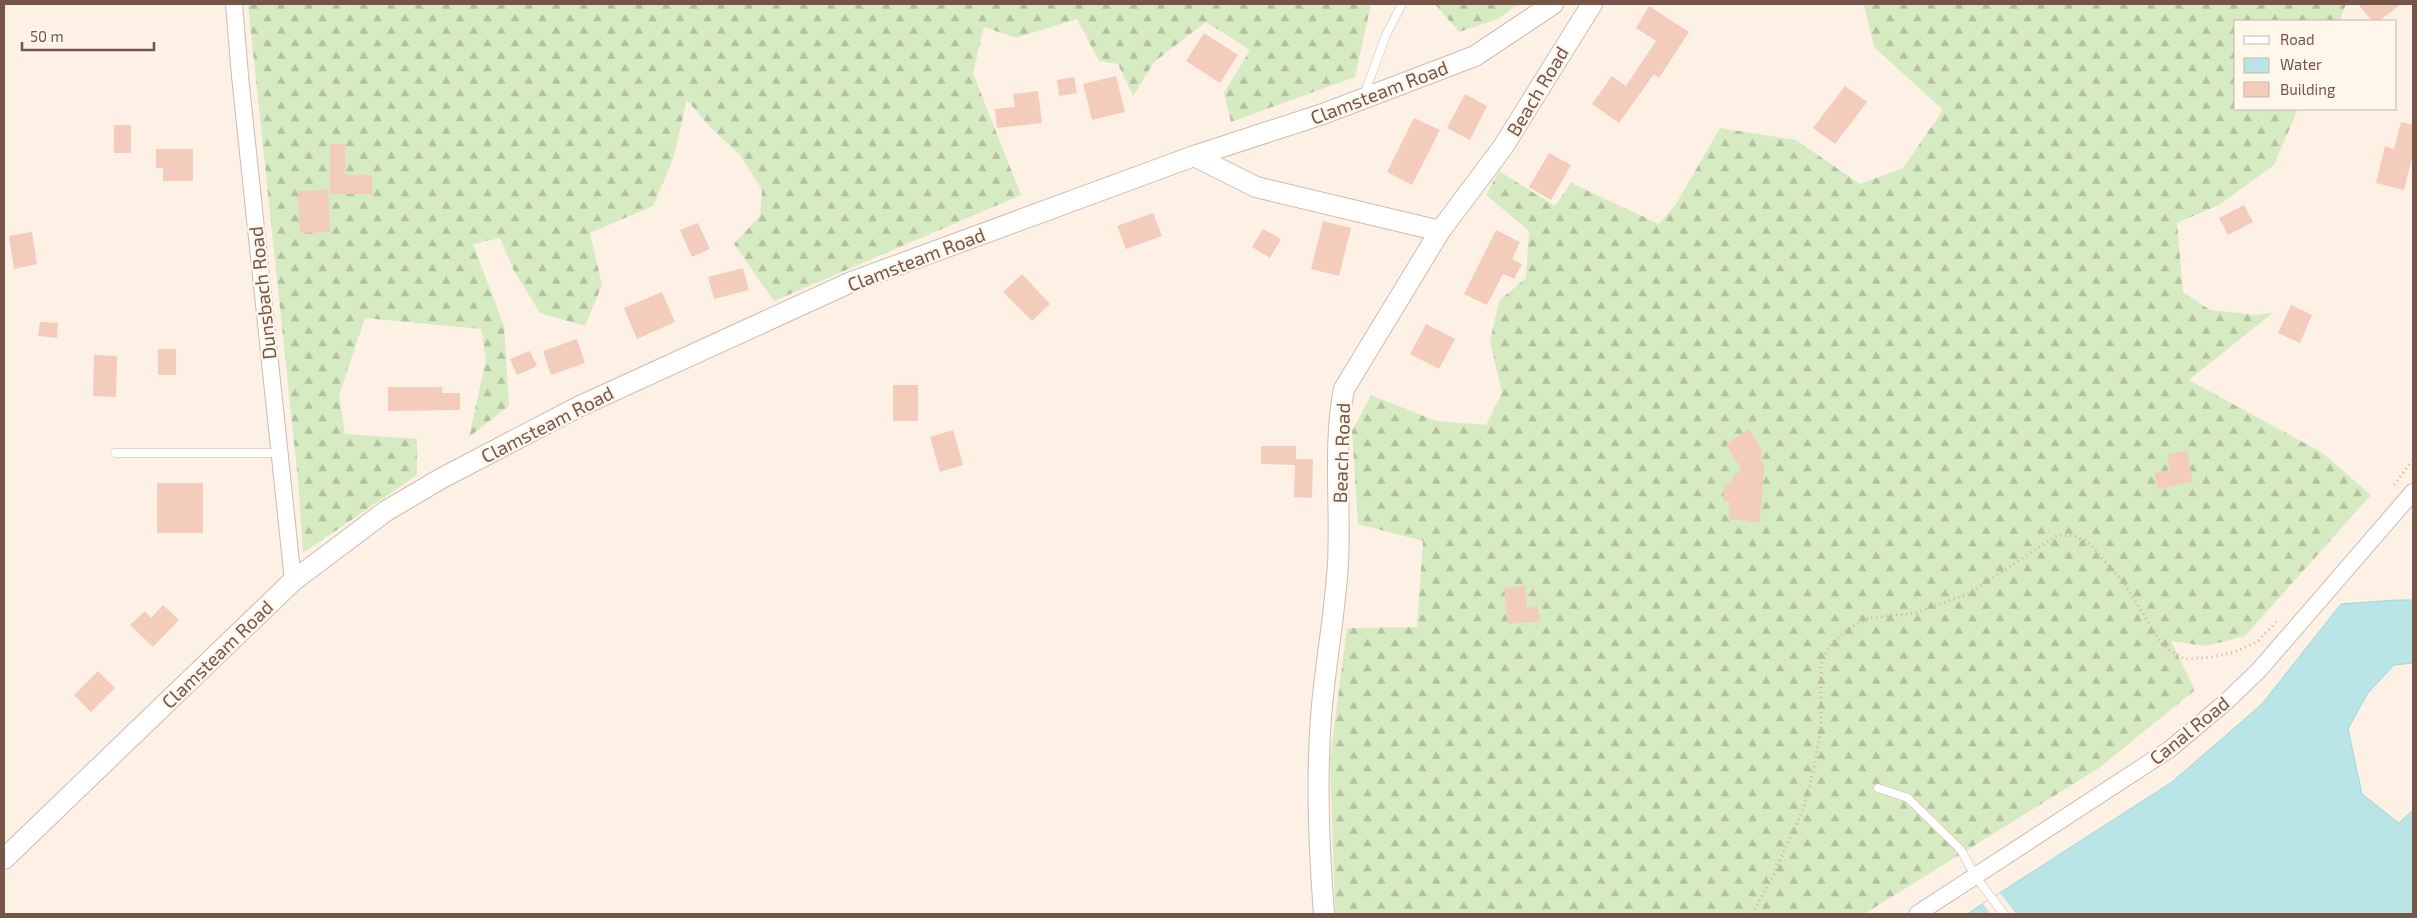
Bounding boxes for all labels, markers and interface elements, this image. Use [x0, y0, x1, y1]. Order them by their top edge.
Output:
scale bar [22, 20, 155, 52]
legend [2234, 20, 2397, 110]
text: 50 m [30, 27, 64, 45]
text: Road [2280, 30, 2315, 48]
street label: Beach Road [1501, 42, 1573, 140]
street label: Clamsteam Road [1307, 55, 1451, 129]
text: Water [2280, 55, 2322, 73]
text: Building [2280, 80, 2336, 98]
street label: Clamsteam Road [844, 222, 988, 296]
street label: Dunsbach Road [244, 225, 280, 361]
street label: Clamsteam Road [477, 381, 617, 467]
street label: Beach Road [1328, 402, 1354, 504]
street label: Clamsteam Road [157, 595, 277, 713]
street label: Canal Road [2144, 691, 2234, 769]

